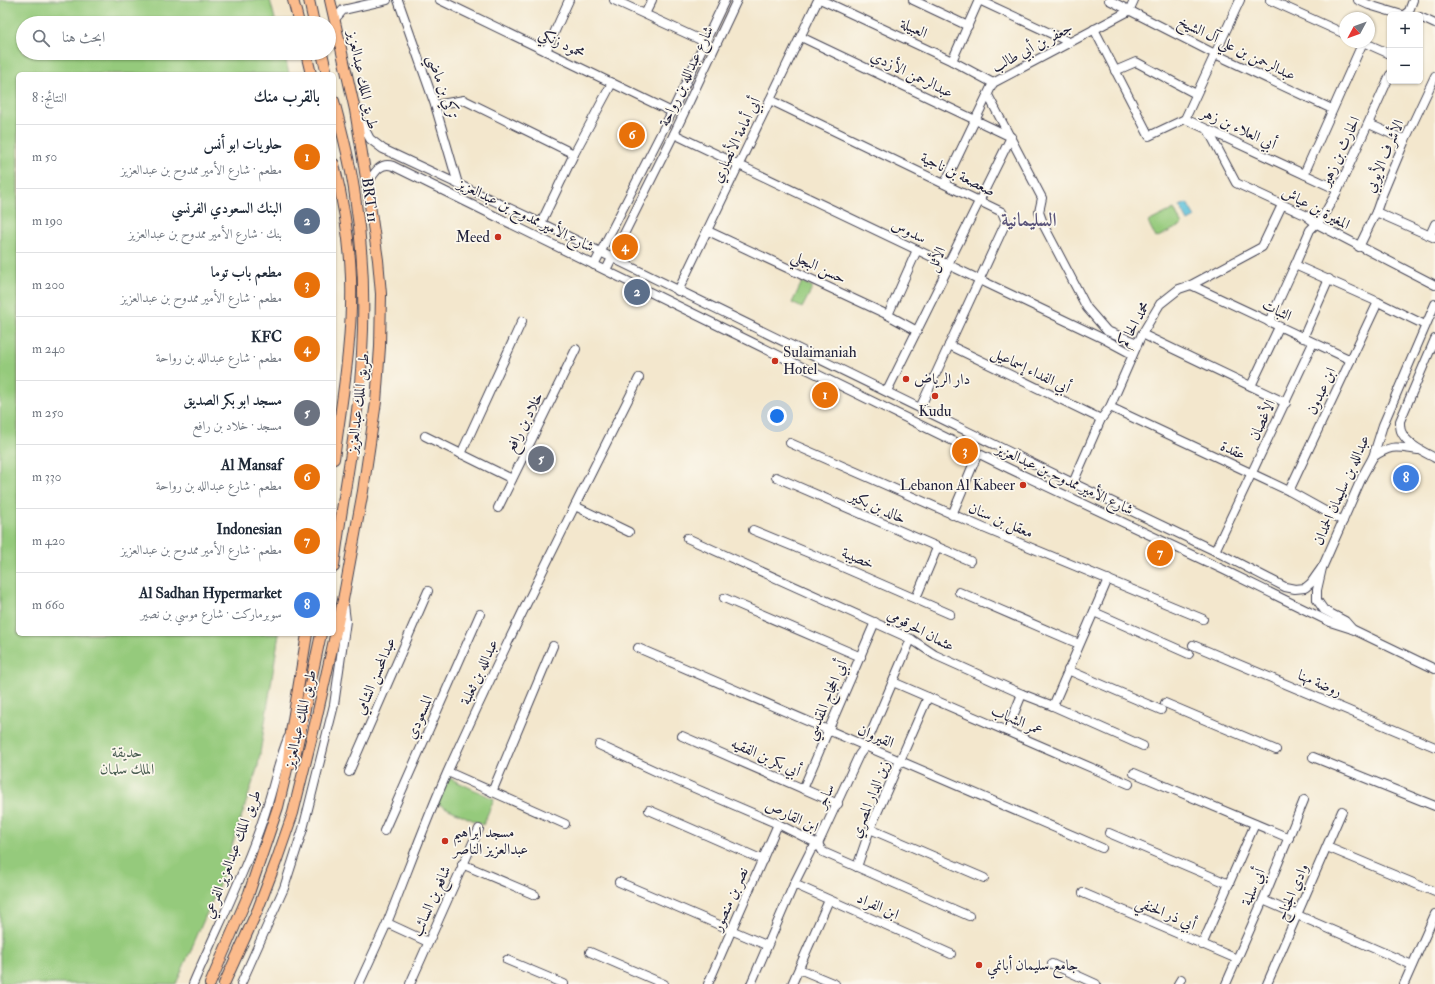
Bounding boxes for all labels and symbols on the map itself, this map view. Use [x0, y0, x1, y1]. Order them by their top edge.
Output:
street label: عبدالرحمن بن علي آل الشيخ [1173, 12, 1299, 89]
north arrow [1339, 12, 1375, 48]
street label: العبيلة [896, 14, 930, 43]
street label: جعفر بن أبي طالب [987, 16, 1077, 79]
street label: شارع عبدالله بن رواحة [655, 23, 721, 131]
street label: محمود زنكي [534, 24, 588, 67]
street label: طريق الملك عبدالعزيز [342, 27, 382, 131]
street label: عبدالرحمن الأزدي [867, 45, 957, 104]
street label: تركي بن ماضي [419, 52, 463, 123]
street label: أبي أمامة الأنصاري [706, 93, 767, 187]
street label: أبي العلاء بن زهر [1196, 100, 1281, 156]
street label: الحارث بن زهير [1315, 113, 1365, 191]
street label: الأشرف الأيوبي [1359, 116, 1410, 196]
pin: 6 [619, 120, 645, 150]
street label: صعصعة بن ناجية [917, 148, 998, 201]
street label: شارع الأمير ممدوح بن عبدالعزيز [451, 171, 598, 259]
street label: BRT 11 [357, 176, 382, 224]
street label: المغيرة بن عياش [1278, 183, 1353, 234]
district label: السليمانية [1001, 208, 1057, 232]
street label: سدوس [888, 215, 929, 248]
place label: Meed [456, 228, 491, 247]
marker: Meed [493, 232, 503, 242]
pin: 4 [612, 232, 638, 262]
street label: الأثل [921, 243, 951, 275]
street label: حسن البجلي [787, 247, 849, 292]
pin: 2 [624, 277, 650, 307]
street label: الثبات [1259, 295, 1295, 326]
street label: محمد الحاكم [1114, 298, 1157, 352]
street label: أبي الفداء إسماعيل [987, 341, 1075, 400]
place label: Sulaimaniah Hotel [783, 343, 857, 379]
street label: طريق الملك عبدالعزيز [343, 352, 374, 456]
marker: Sulaimaniah Hotel [770, 356, 780, 366]
street label: ابن عبدون [1302, 365, 1341, 418]
place label: دار الرياض [914, 370, 970, 389]
marker: دار الرياض [901, 374, 911, 384]
pin: 1 [812, 380, 838, 410]
street label: خلاد بن رافع [501, 389, 551, 457]
marker: Kudu [930, 391, 940, 401]
street label: الأغصان [1243, 396, 1280, 444]
place label: Kudu [918, 402, 952, 421]
your location [767, 406, 787, 426]
street label: عبدالله بن سليمان الحمدان [1309, 432, 1374, 548]
pin: 3 [952, 436, 978, 466]
street label: عقدة [1217, 436, 1248, 464]
street label: شارع الأمير ممدوح بن عبدالعزيز [990, 437, 1137, 522]
pin: 5 [528, 444, 554, 474]
pin: 8 [1393, 463, 1419, 493]
place label: Lebanon Al Kabeer [900, 476, 1015, 495]
marker: Lebanon Al Kabeer [1018, 480, 1028, 490]
street label: خالد بن بكير [845, 486, 909, 528]
street label: معقل بن سنان [965, 498, 1036, 543]
pin: 7 [1147, 538, 1173, 568]
street label: خصيبة [839, 543, 877, 574]
street label: عثمان الحرقومي [883, 605, 958, 658]
street label: عبدالمحسن الشامي [351, 635, 402, 719]
street label: عبدالله بن ثعلبة [456, 636, 503, 708]
street label: أبي الحجاج المقدسي [799, 656, 856, 745]
street label: روضة مهنا [1295, 666, 1345, 701]
street label: طريق الملك عبدالعزيز [280, 668, 321, 772]
street label: المسعودي [401, 692, 439, 743]
street label: عمر الشهاب [988, 701, 1046, 740]
street label: القيروان [855, 720, 897, 753]
street label: أبي بكر بن الفقيه [727, 732, 805, 783]
park label: حديقة الملك سلمان [100, 743, 154, 779]
street label: زين الدار المصري [846, 758, 897, 842]
street label: ساجر [811, 781, 839, 813]
street label: طريق الملك عبدالعزيز الفرعي [199, 787, 268, 922]
street label: ابن القارص [762, 796, 822, 837]
place label: مسجد ابراهيم عبدالعزيز الناصر [451, 823, 528, 859]
marker: مسجد ابراهيم عبدالعزيز الناصر [440, 836, 450, 846]
street label: وادي الجناح [1272, 861, 1316, 925]
street label: شافع بن السائب [407, 863, 459, 941]
street label: نصر بن منصور [707, 864, 753, 936]
street label: أبي سلمة [1235, 864, 1272, 910]
street label: ابن الفراد [854, 889, 902, 924]
street label: أبي ذر الحنفي [1131, 890, 1200, 938]
place label: جامع سليمان أبانمي [987, 954, 1078, 979]
marker: جامع سليمان أبانمي [974, 960, 984, 970]

